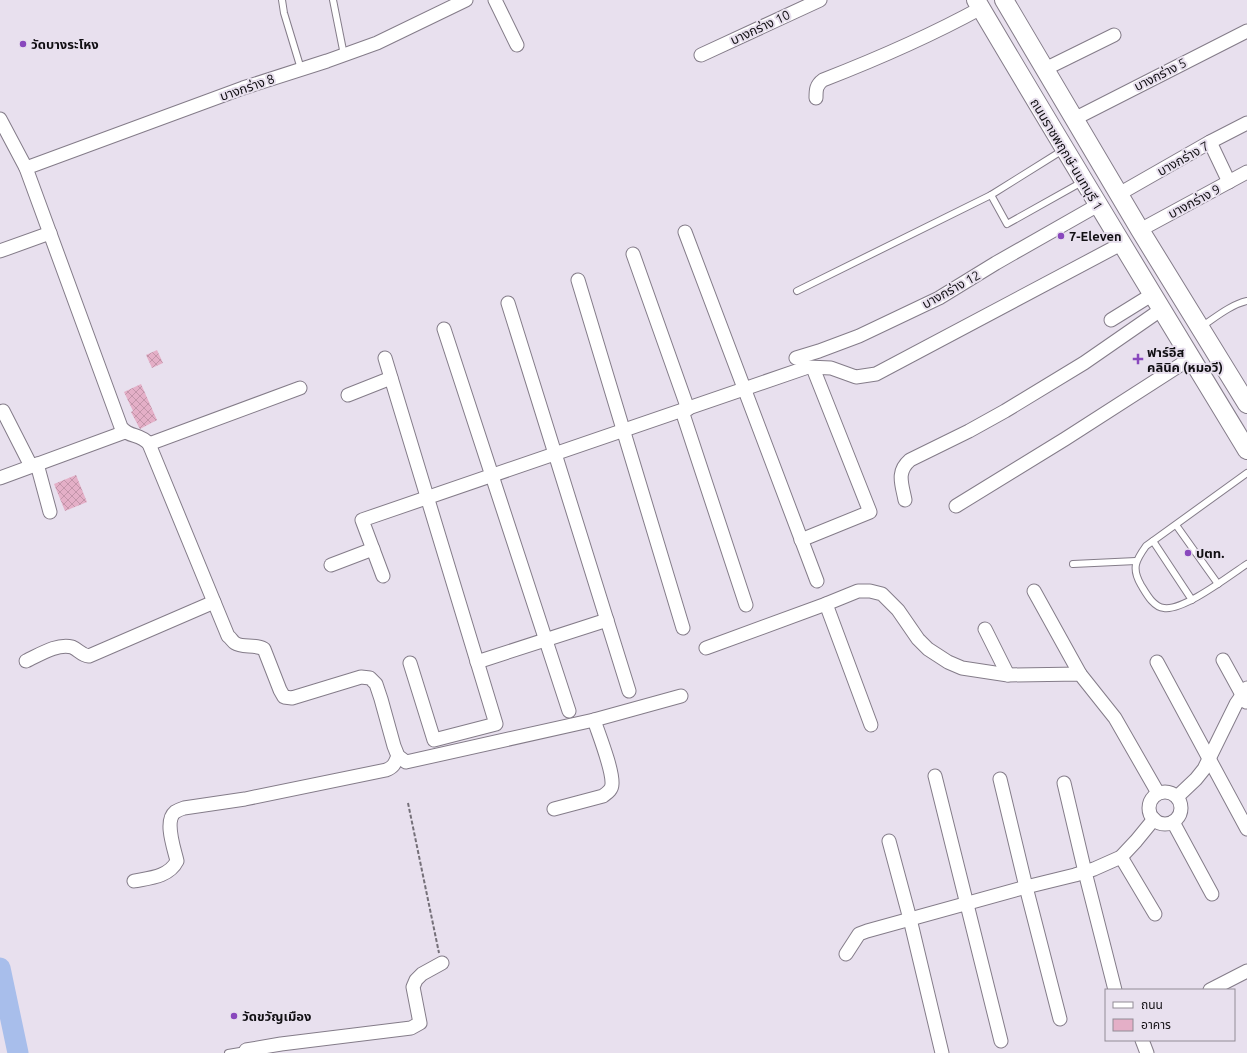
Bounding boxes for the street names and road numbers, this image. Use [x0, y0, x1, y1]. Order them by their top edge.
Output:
street label: บางกร่าง 10 [728, 7, 792, 47]
street label: บางกร่าง 5 [1132, 55, 1188, 93]
street label: บางกร่าง 8 [218, 71, 276, 103]
street label: ถนนราชพฤกษ์-นนทบุรี 1 [1027, 96, 1106, 213]
street label: บางกร่าง 7 [1155, 138, 1211, 178]
street label: บางกร่าง 9 [1166, 181, 1222, 221]
street label: บางกร่าง 12 [920, 267, 982, 311]

